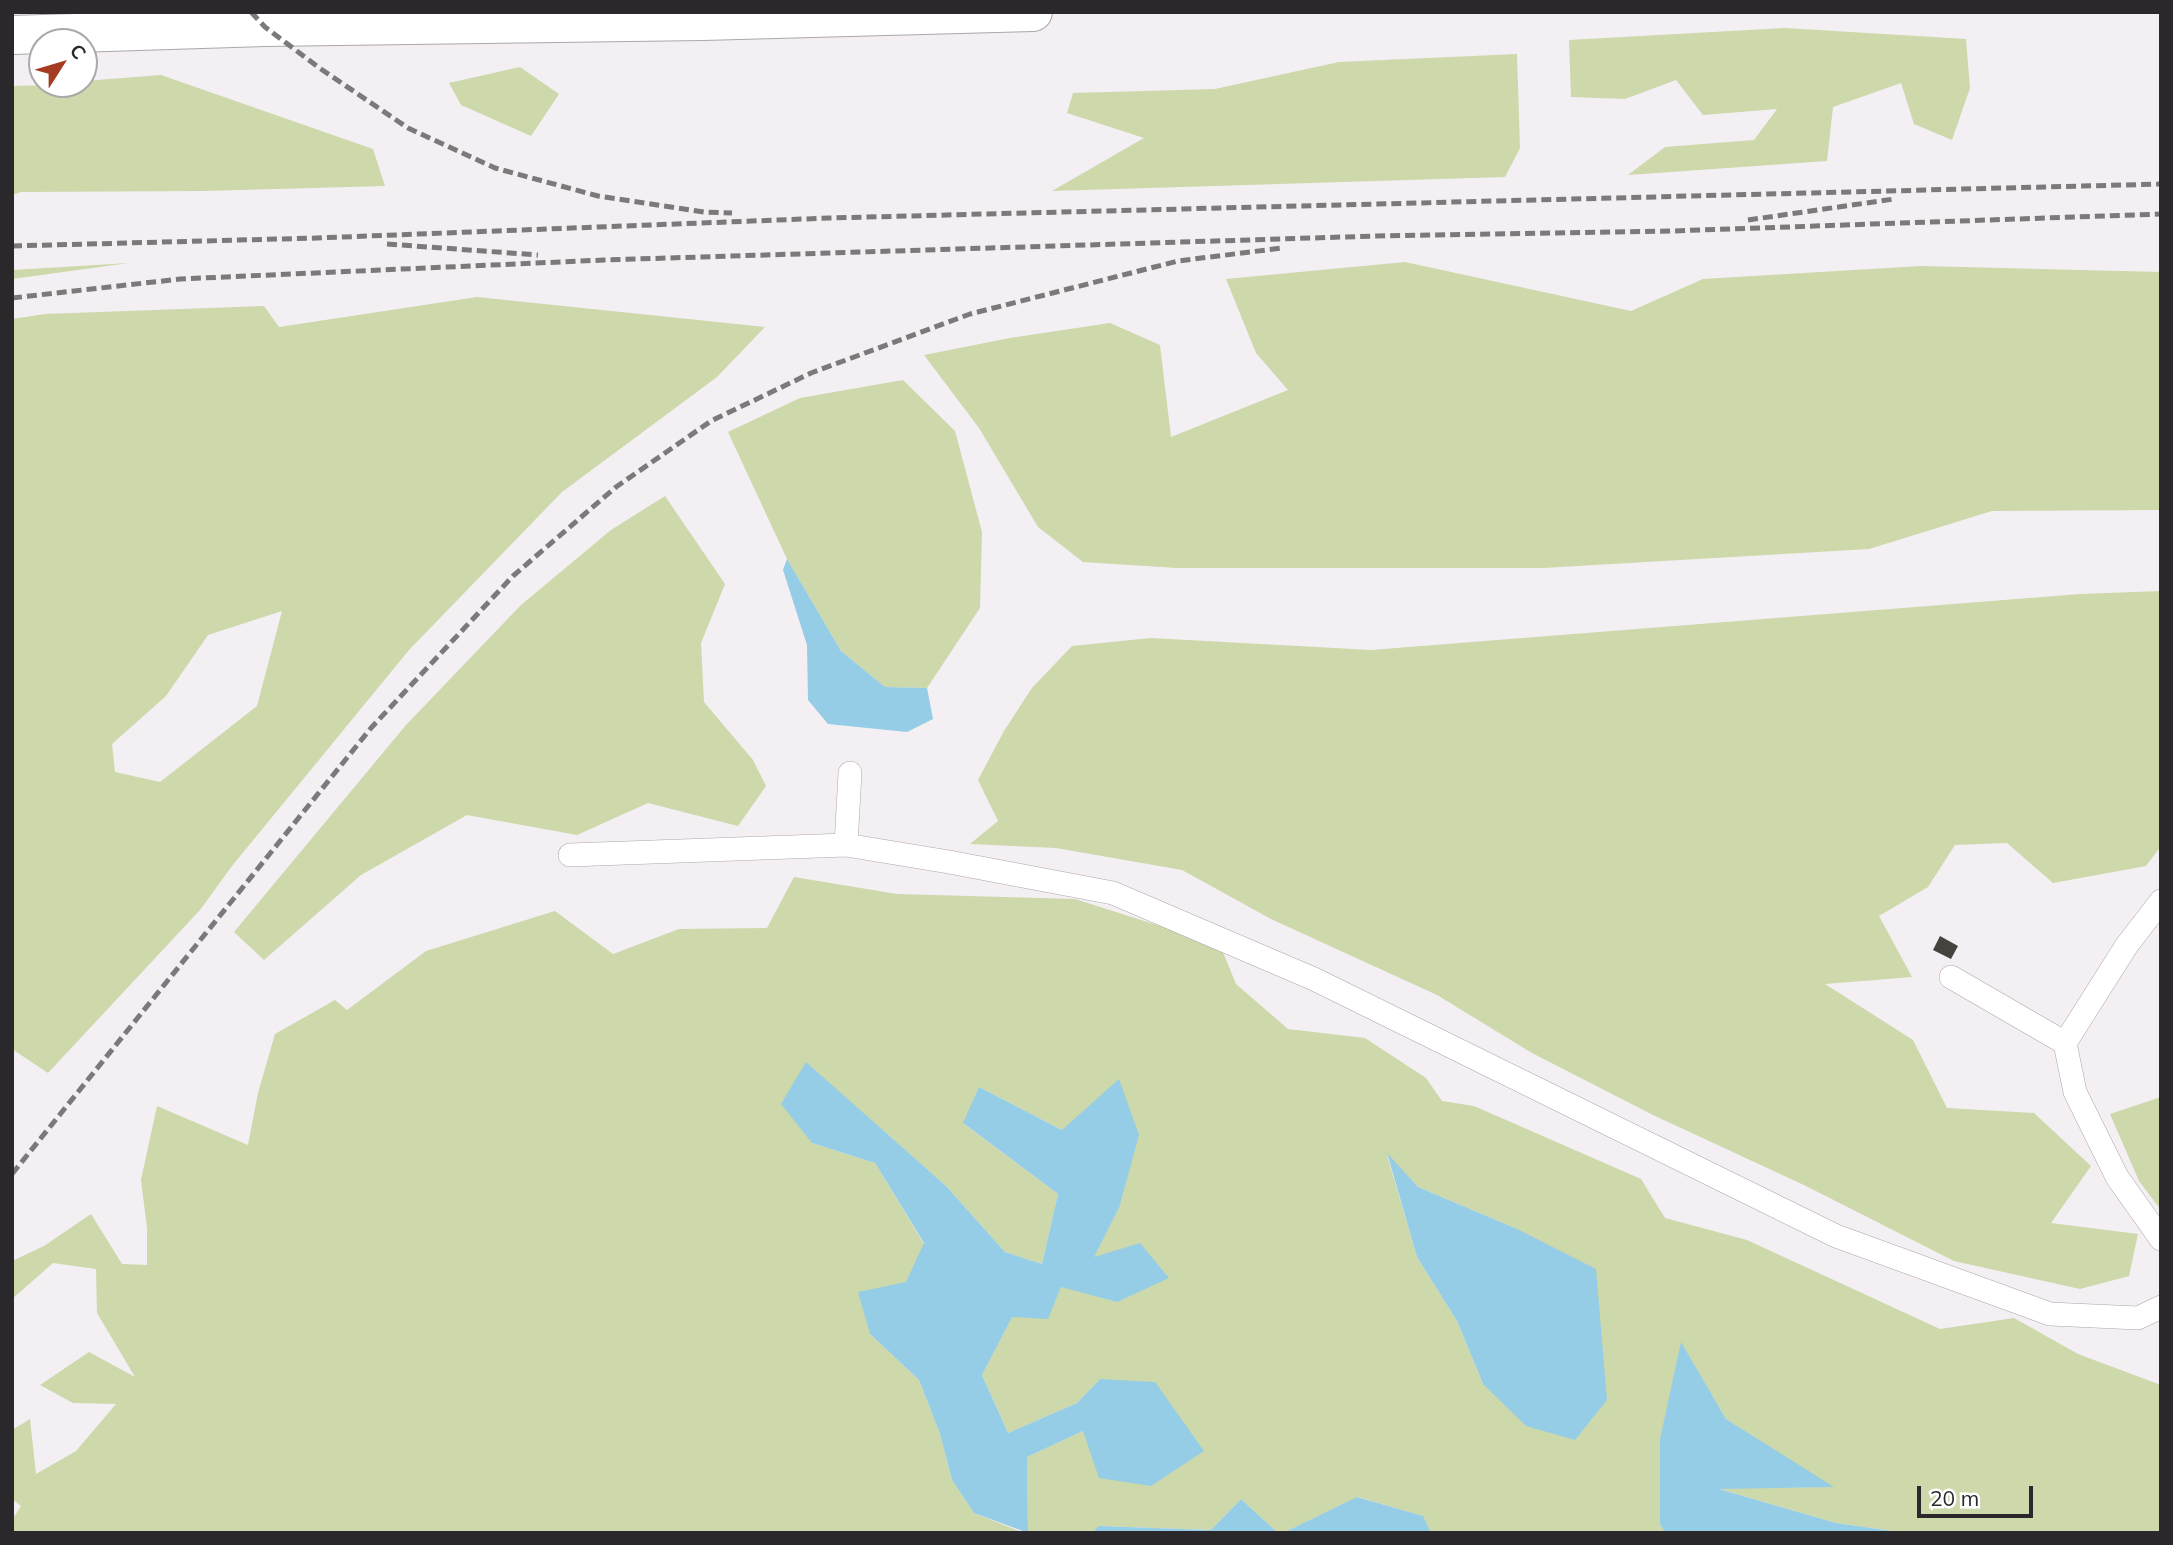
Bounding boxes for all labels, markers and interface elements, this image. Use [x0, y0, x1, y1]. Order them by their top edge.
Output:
north arrow [28, 28, 98, 98]
text: С [65, 39, 92, 64]
scale bar [1921, 1472, 2036, 1516]
text: 20 m [1930, 1485, 1979, 1511]

